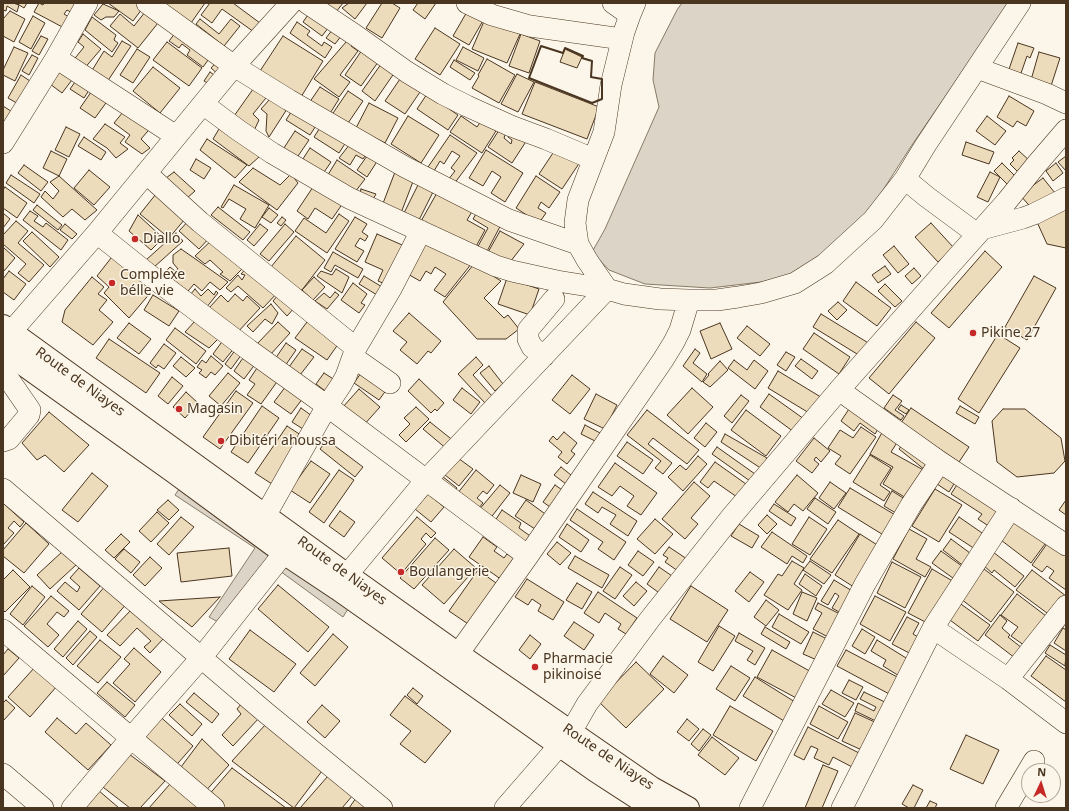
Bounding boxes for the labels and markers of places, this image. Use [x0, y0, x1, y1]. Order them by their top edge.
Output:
place label: Diallo [143, 231, 180, 247]
marker: Diallo [130, 234, 140, 244]
place label: Complexe bélle vie [120, 267, 185, 300]
marker: Complexe bélle vie [107, 278, 117, 288]
place label: Pikine 27 [981, 325, 1040, 341]
marker: Pikine 27 [968, 328, 978, 338]
place label: Magasin [187, 401, 243, 417]
marker: Magasin [174, 404, 184, 414]
place label: Dibitéri ahoussa [229, 433, 336, 449]
marker: Dibitéri ahoussa [216, 436, 226, 446]
place label: Boulangerie [409, 564, 489, 580]
marker: Boulangerie [396, 567, 406, 577]
place label: Pharmacie pikinoise [543, 651, 613, 684]
marker: Pharmacie pikinoise [530, 662, 540, 672]

